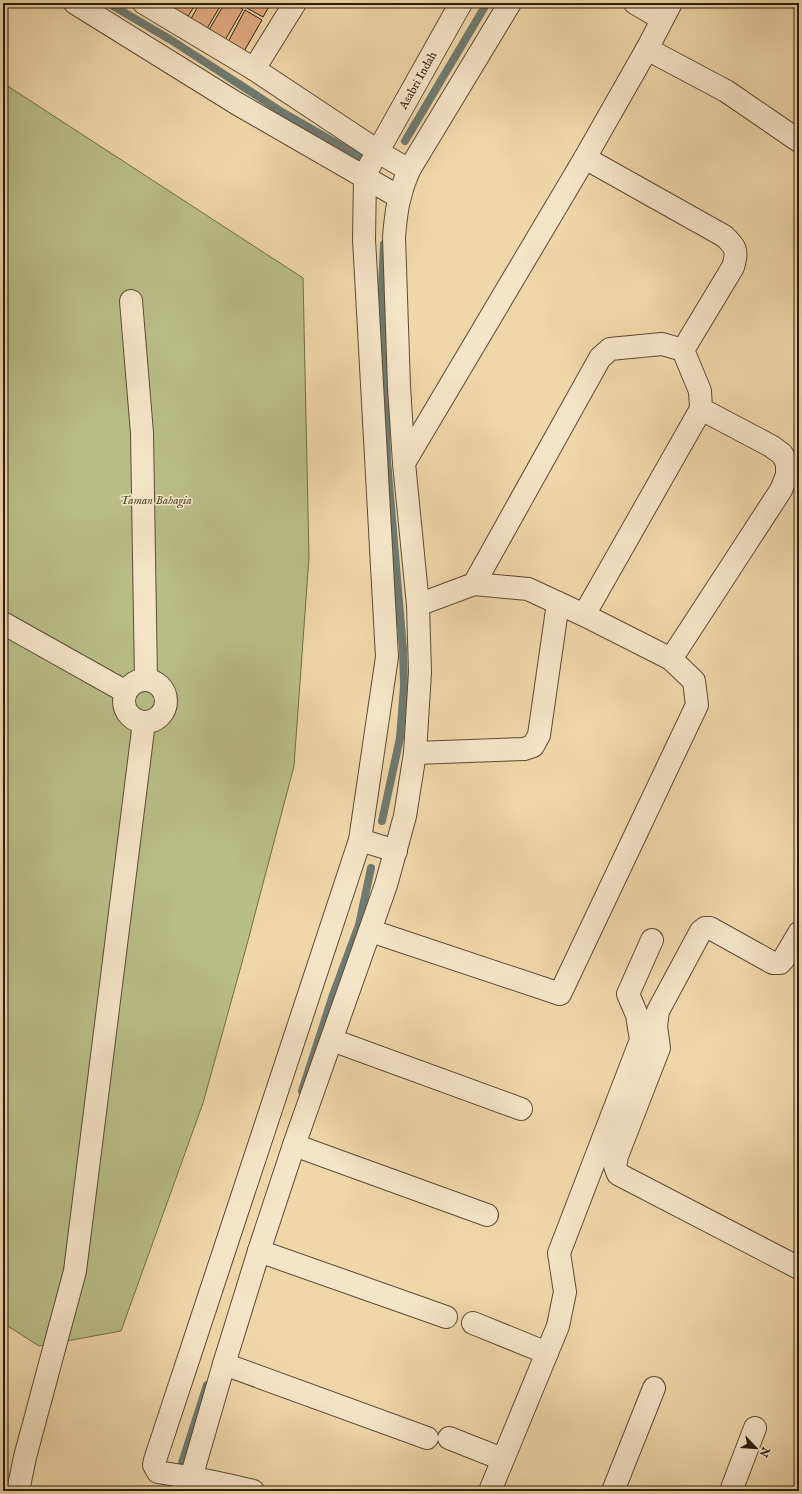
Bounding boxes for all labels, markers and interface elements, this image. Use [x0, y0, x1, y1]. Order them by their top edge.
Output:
street label: Asabri Indah [395, 48, 440, 113]
park label: Taman Bahagia [120, 493, 192, 509]
north arrow [736, 1428, 776, 1468]
text: N [756, 1444, 773, 1460]

